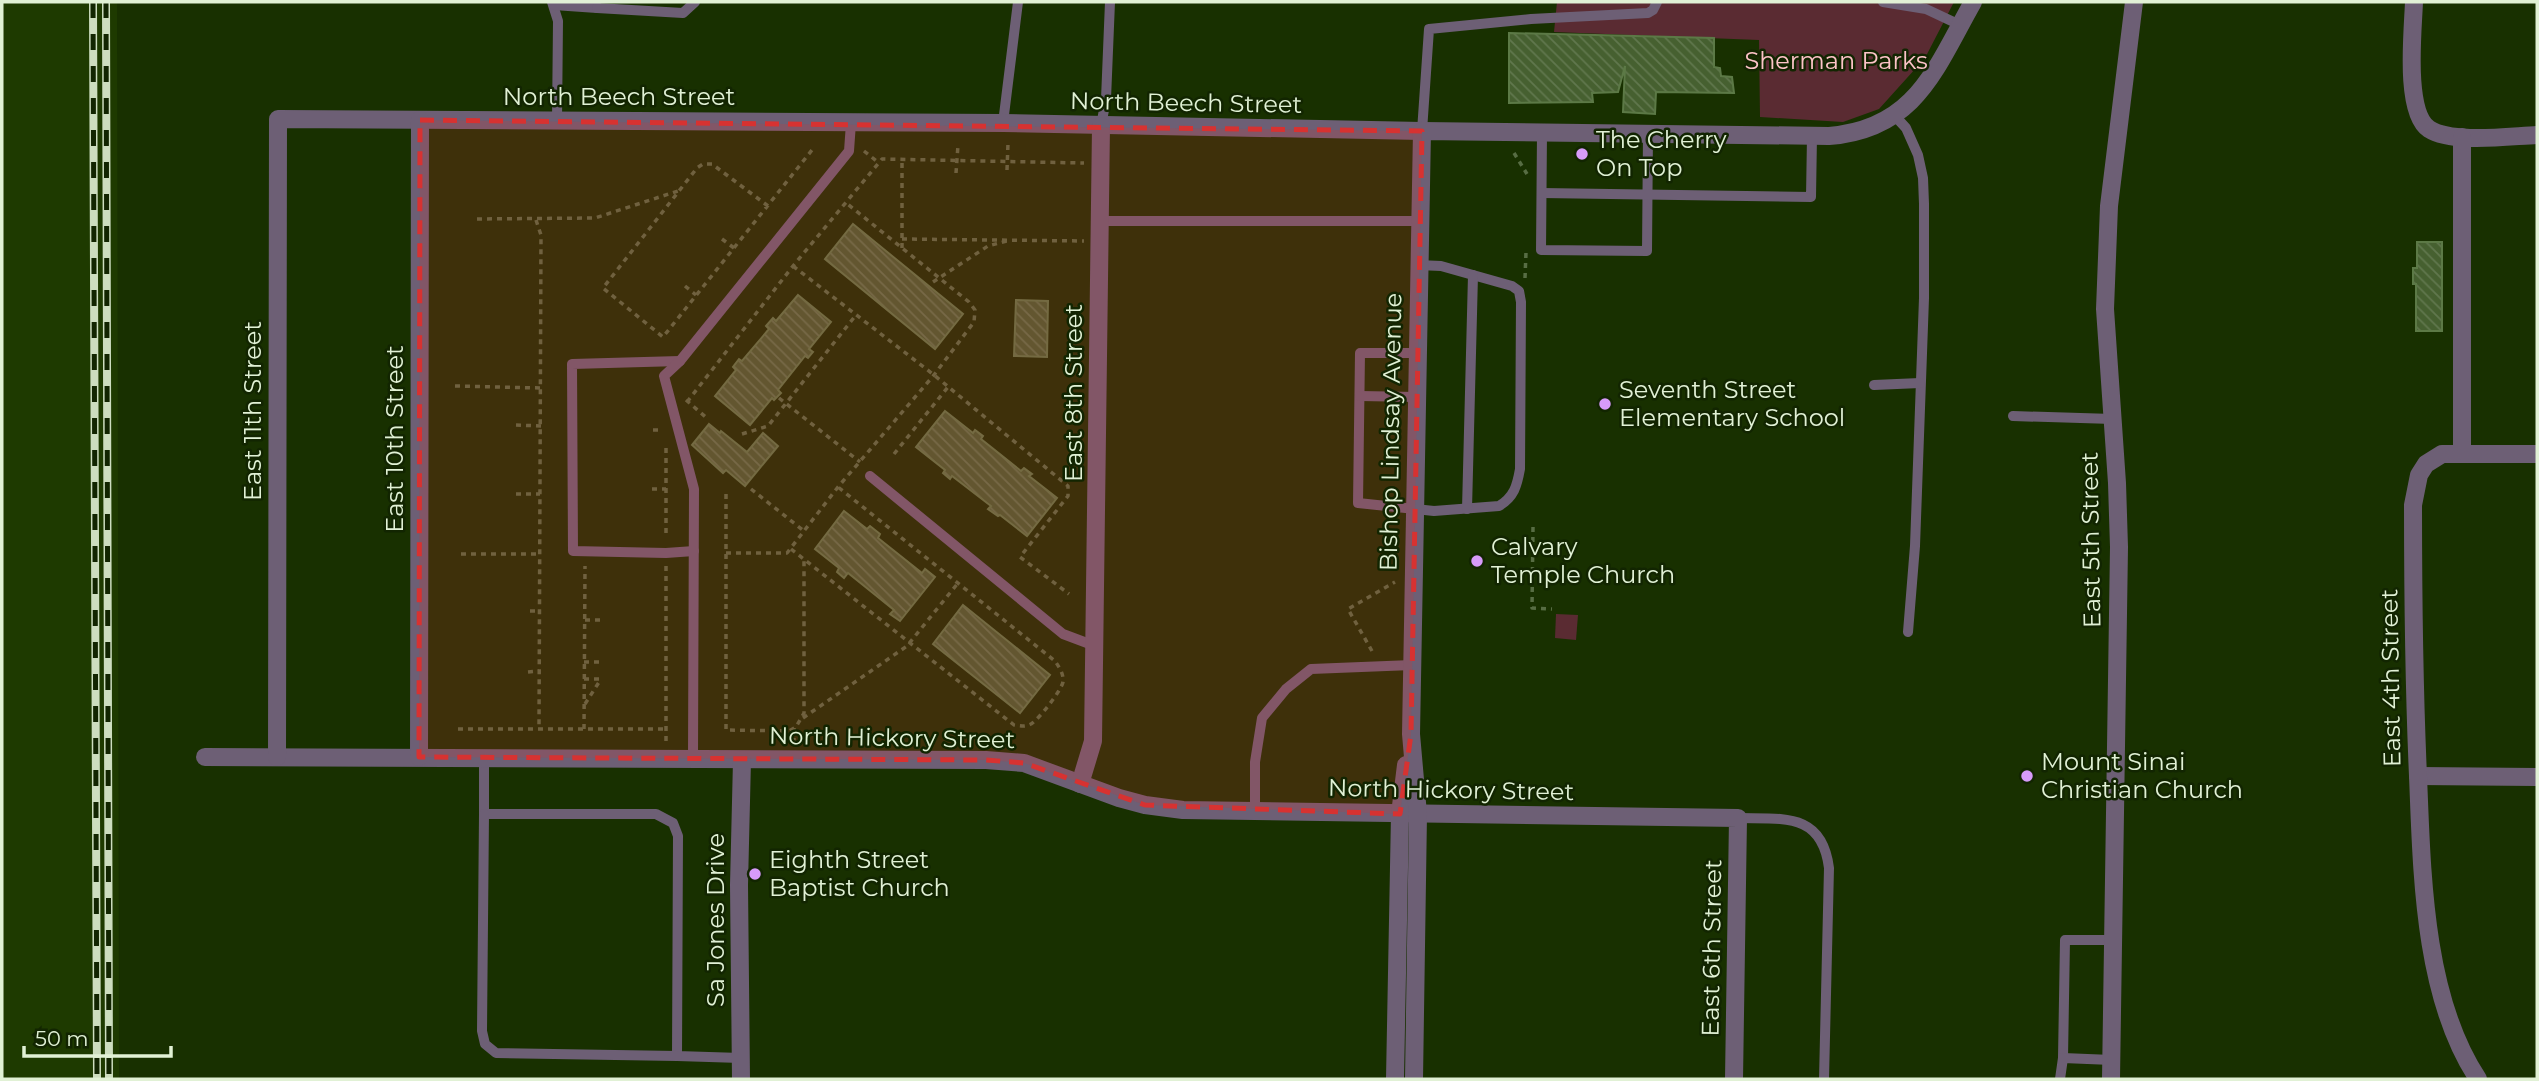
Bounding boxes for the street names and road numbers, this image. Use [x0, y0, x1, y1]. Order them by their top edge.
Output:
street label: North Beech Street [503, 82, 735, 111]
street label: North Beech Street [1070, 86, 1303, 119]
street label: Bishop Lindsay Avenue [1374, 293, 1407, 571]
street label: East 8th Street [1059, 304, 1088, 482]
street label: East 11th Street [238, 321, 267, 501]
street label: East 10th Street [380, 345, 409, 533]
street label: East 5th Street [2074, 451, 2107, 628]
street label: East 4th Street [2374, 588, 2407, 767]
street label: North Hickory Street [769, 721, 1016, 754]
street label: North Hickory Street [1328, 773, 1575, 806]
street label: Sa Jones Drive [701, 833, 730, 1007]
street label: East 6th Street [1695, 859, 1728, 1037]

